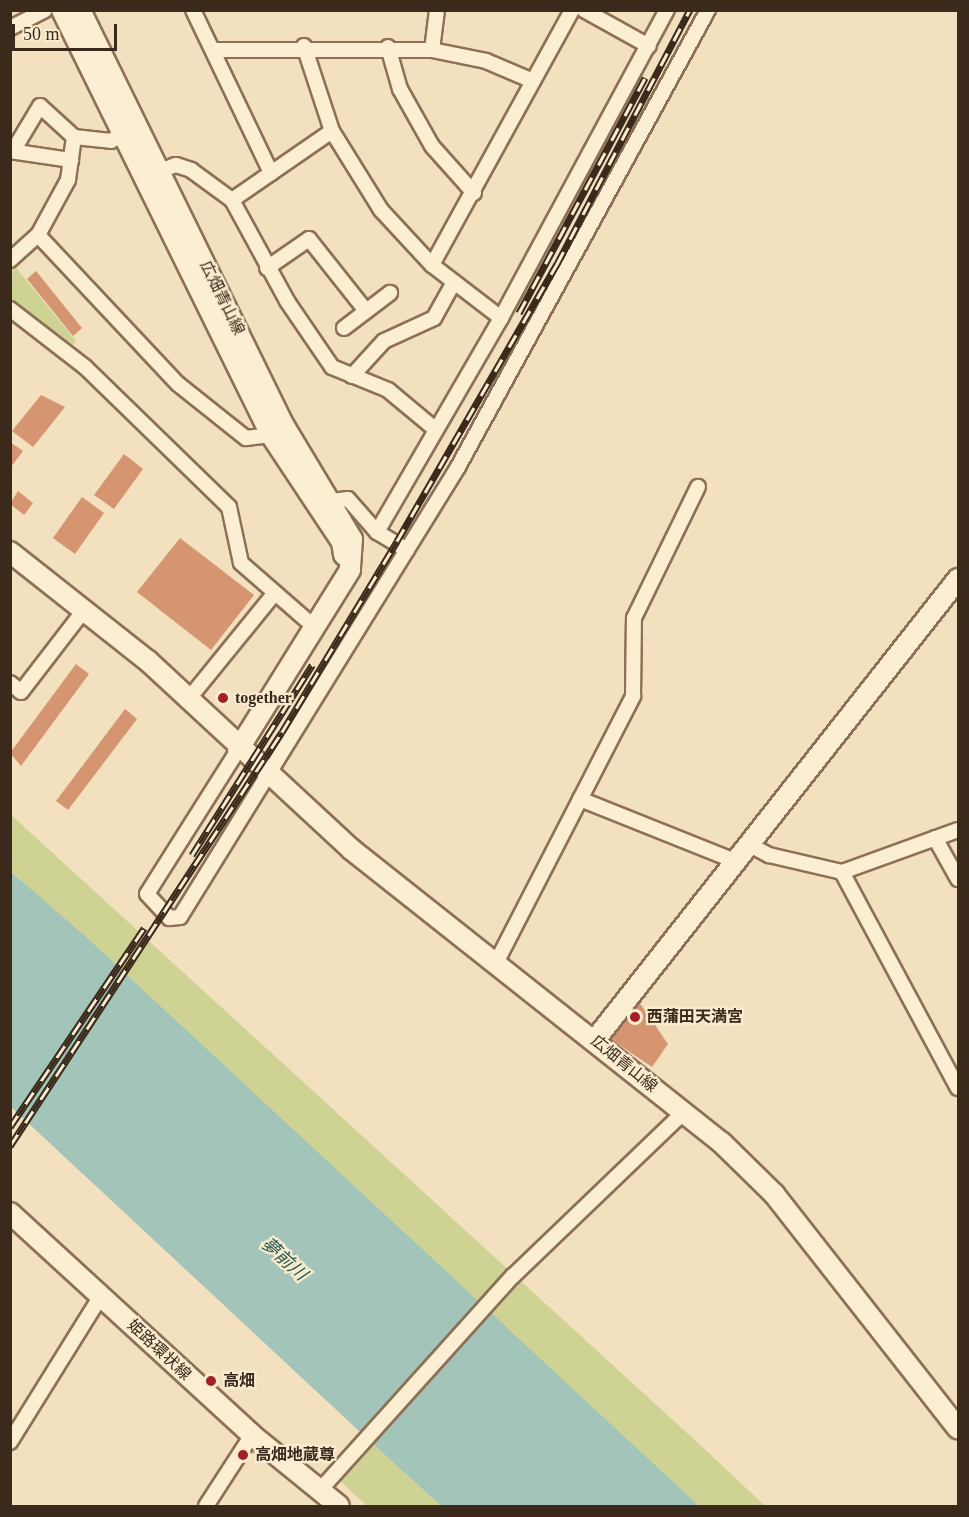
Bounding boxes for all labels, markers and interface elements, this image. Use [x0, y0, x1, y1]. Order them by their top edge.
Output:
scale bar [15, 12, 120, 50]
text: 50 m [23, 24, 60, 44]
street label: 広畑青山線 [196, 258, 248, 338]
place label: together [235, 688, 292, 708]
marker: together [216, 691, 230, 705]
place label: 西蒲田天満宮 [647, 1007, 743, 1027]
marker: 西蒲田天満宮 [628, 1010, 642, 1024]
street label: 広畑青山線 [587, 1031, 661, 1097]
water label: 夢前川 [257, 1233, 311, 1285]
street label: 姫路環状線 [123, 1316, 195, 1384]
place label: 高畑 [223, 1371, 255, 1391]
marker: 高畑 [204, 1374, 218, 1388]
place label: 高畑地蔵尊 [255, 1445, 335, 1465]
marker: 高畑地蔵尊 [236, 1448, 250, 1462]

